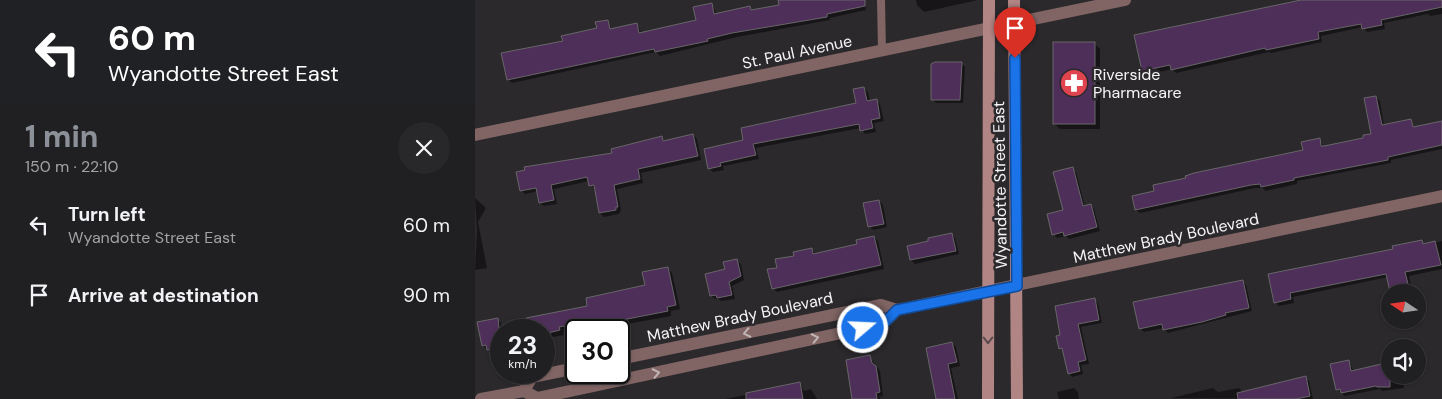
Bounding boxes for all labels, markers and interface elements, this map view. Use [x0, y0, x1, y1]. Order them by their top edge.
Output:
pin [994, 7, 1036, 58]
icon: arrive [1001, 14, 1029, 42]
text: 60 m [108, 15, 196, 61]
icon: left [25, 20, 90, 85]
street label: St. Paul Avenue [740, 30, 854, 74]
text: Wyandotte Street East [108, 59, 339, 88]
place label: Riverside Pharmacare [1093, 64, 1182, 103]
pharmacy icon: Riverside Pharmacare [1059, 68, 1089, 98]
street label: Wyandotte Street East [988, 101, 1012, 269]
text: 1 min [25, 117, 98, 156]
button: close [398, 122, 450, 174]
text: 150 m · 22:10 [25, 156, 119, 177]
text: Turn left [68, 202, 146, 227]
street label: Matthew Brady Boulevard [1071, 208, 1261, 268]
icon: left [25, 211, 53, 239]
text: 60 m [403, 213, 450, 238]
text: Wyandotte Street East [68, 227, 236, 248]
icon: arrive [25, 281, 53, 309]
text: Arrive at destination [68, 283, 259, 308]
text: 90 m [403, 283, 450, 308]
north arrow [1381, 284, 1426, 329]
map controls [1381, 284, 1426, 384]
street label: Matthew Brady Boulevard [645, 287, 835, 347]
position arrow [836, 301, 888, 353]
speed limit sign: 30 [565, 319, 630, 384]
one-way arrow [742, 327, 751, 337]
text: 23 [508, 329, 537, 362]
one-way arrow [810, 334, 819, 344]
one-way arrow [983, 337, 993, 345]
button: sound [1381, 339, 1426, 384]
text: km/h [508, 356, 537, 372]
one-way arrow [652, 368, 660, 378]

